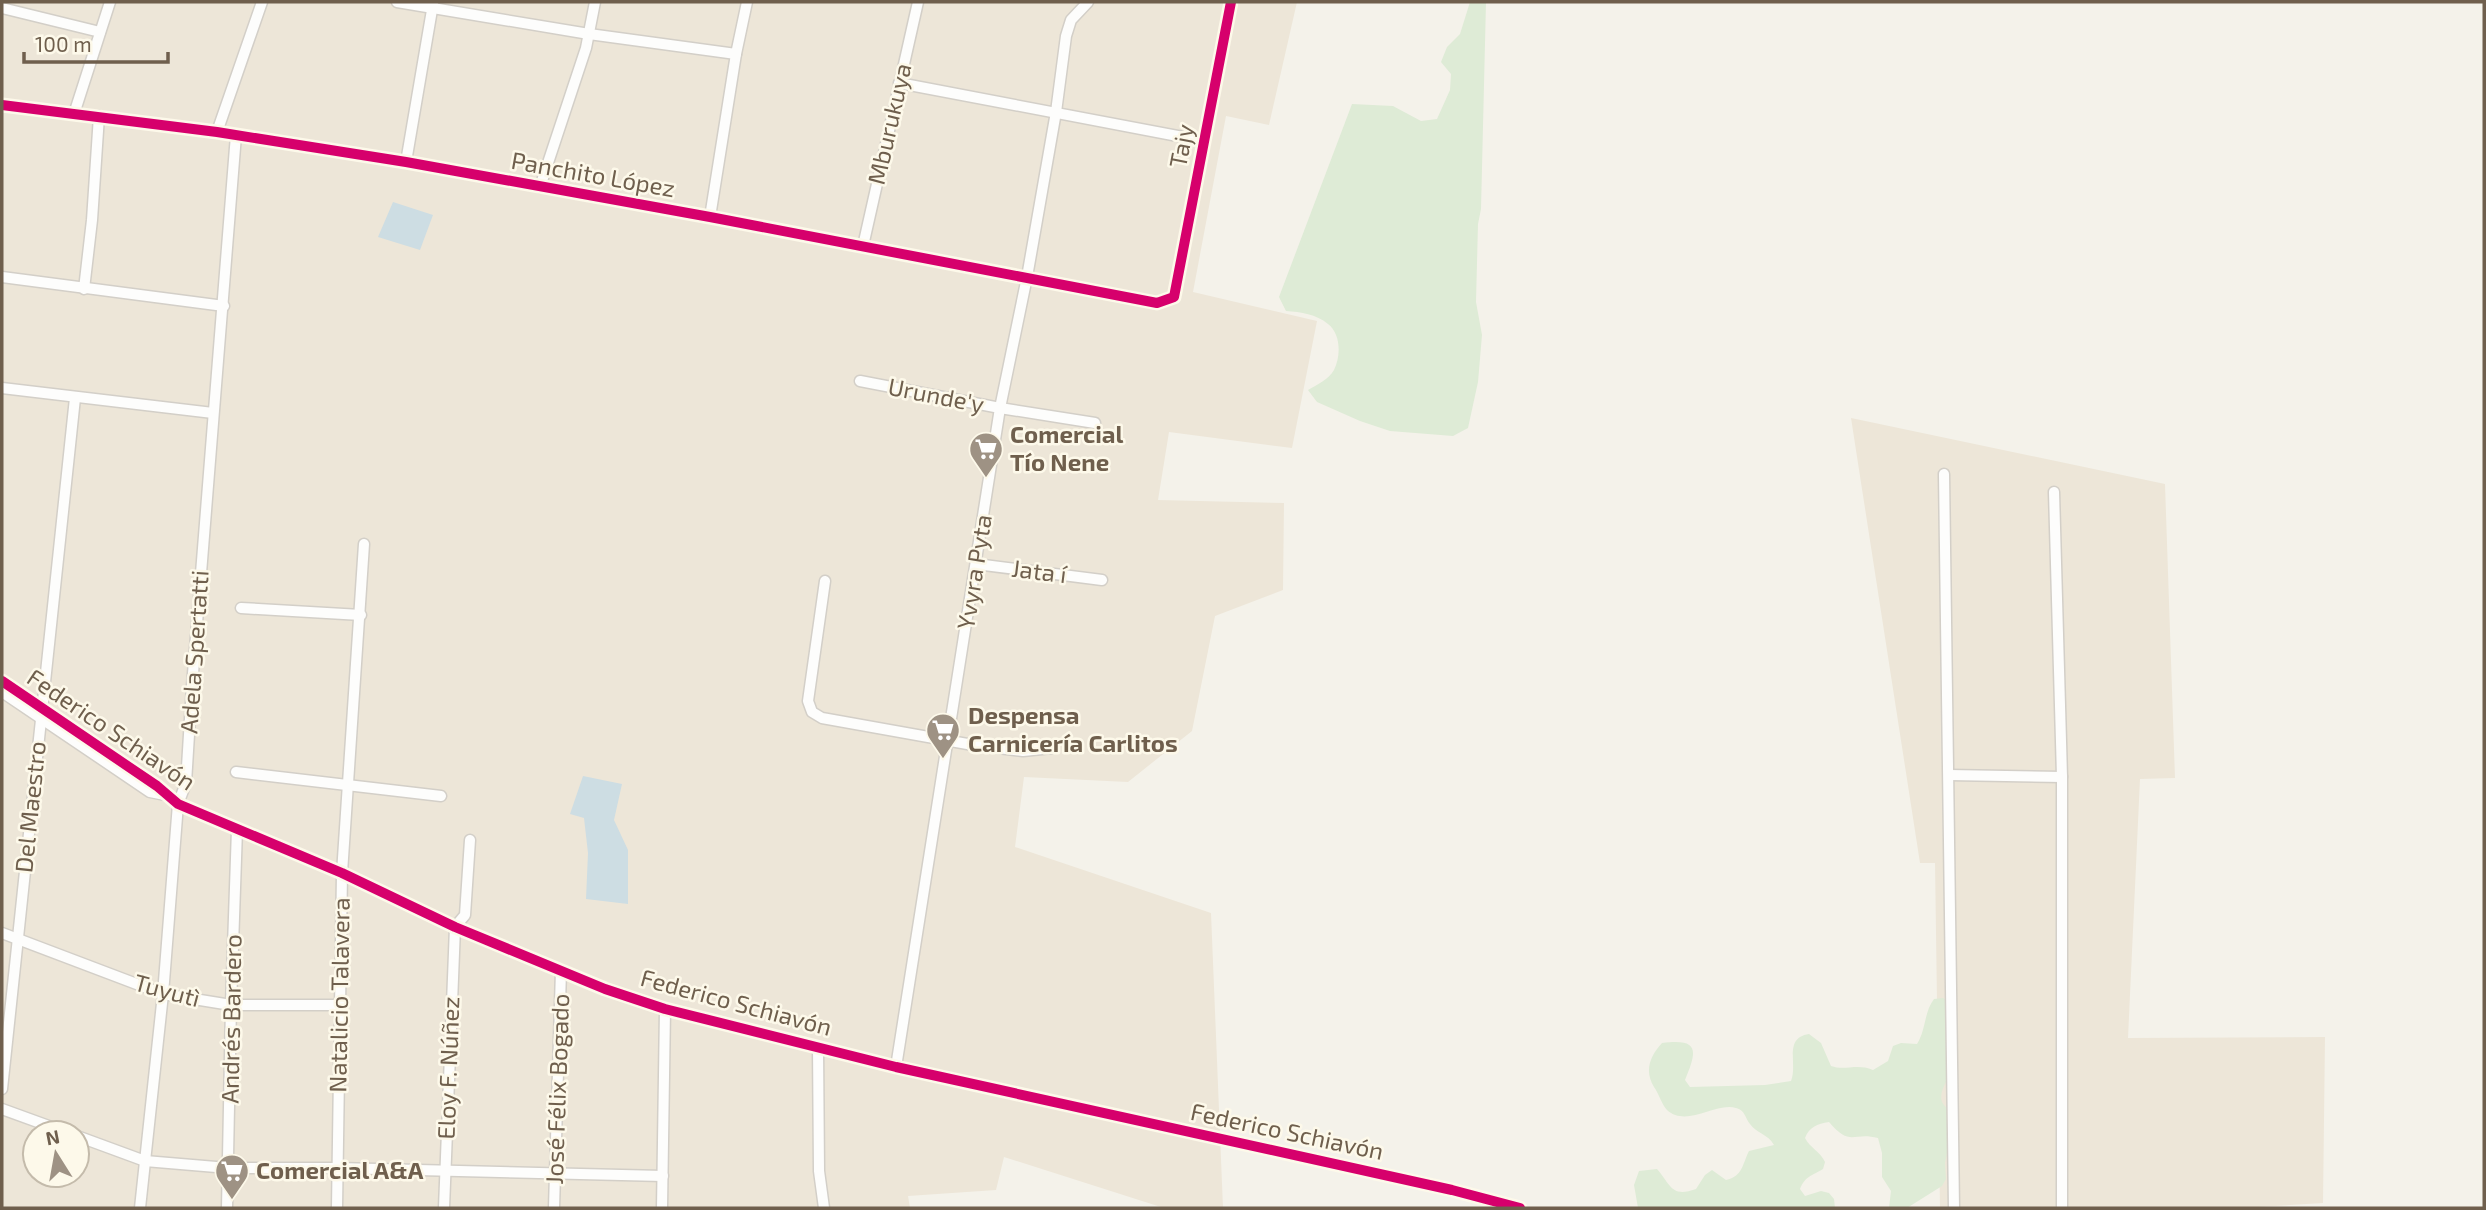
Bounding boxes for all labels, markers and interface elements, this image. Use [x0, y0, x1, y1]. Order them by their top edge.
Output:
scale bar [24, 21, 168, 65]
text: 100 m [35, 31, 92, 56]
street label: Mburukuya [861, 60, 917, 187]
street label: Tajy [1162, 121, 1199, 170]
street label: Panchito López [509, 145, 677, 202]
street label: Urunde'y [886, 371, 987, 418]
place label: Comercial Tío Nene [1010, 419, 1124, 476]
supermarket icon: Comercial Tío Nene [967, 430, 1005, 479]
street label: Yvyra Pyta [950, 512, 997, 631]
street label: Jata í [1010, 553, 1069, 588]
street label: Adela Spertatti [173, 569, 214, 735]
street label: Federico Schiavón [22, 662, 201, 796]
place label: Despensa Carnicería Carlitos [968, 700, 1178, 757]
supermarket icon: Despensa Carnicería Carlitos [924, 711, 962, 760]
street label: Del Maestro [8, 740, 51, 874]
street label: Natalicio Talavera [322, 897, 355, 1093]
street label: Andrés Bardero [215, 934, 246, 1104]
street label: Federico Schiavón [638, 962, 835, 1041]
street label: Tuyutì [131, 967, 203, 1012]
street label: José Félix Bogado [539, 993, 574, 1185]
street label: Eloy F. Núñez [431, 996, 464, 1140]
street label: Federico Schiavón [1188, 1096, 1386, 1165]
north arrow [21, 1119, 91, 1189]
text: N [44, 1124, 62, 1149]
supermarket icon: Comercial A&A [213, 1152, 251, 1201]
place label: Comercial A&A [256, 1155, 424, 1184]

